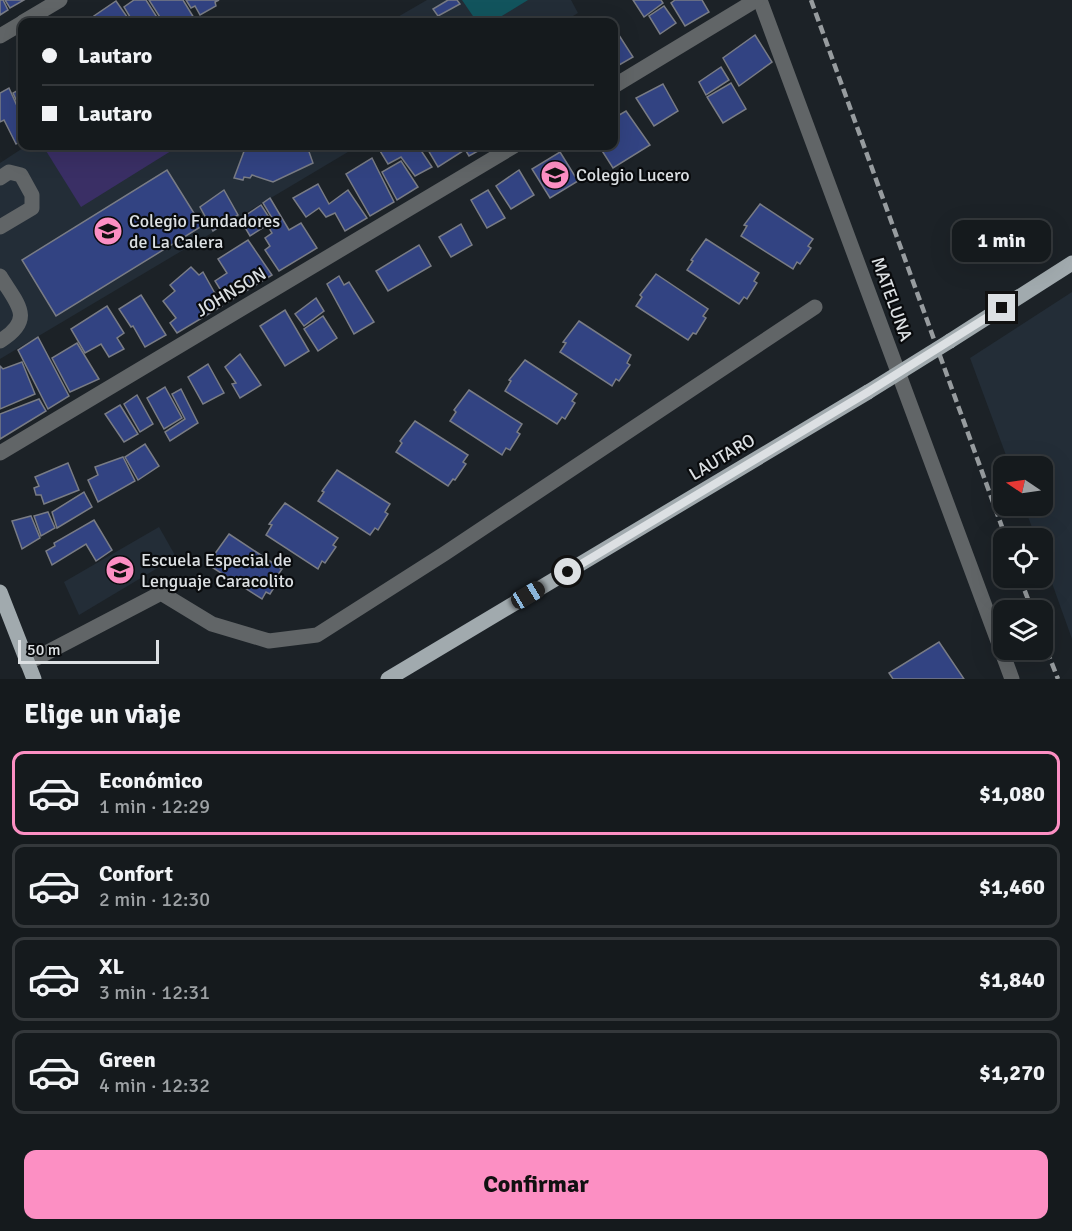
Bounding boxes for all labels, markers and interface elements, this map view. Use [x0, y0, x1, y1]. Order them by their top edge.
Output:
text: Lautaro [78, 42, 152, 69]
text: Lautaro [78, 100, 152, 127]
school or university icon: Colegio Lucero [539, 159, 571, 191]
place label: Colegio Lucero [576, 164, 690, 186]
place label: Colegio Fundadores de La Calera [129, 210, 280, 253]
school or university icon: Colegio Fundadores de La Calera [92, 215, 124, 247]
callout: 1 min [952, 221, 1052, 263]
text: 1 min [977, 228, 1026, 253]
street label: MATELUNA [867, 254, 917, 344]
street label: JOHNSON [192, 262, 270, 322]
route end [988, 294, 1015, 321]
street label: LAUTARO [685, 429, 759, 485]
north arrow [993, 456, 1053, 516]
map controls [993, 456, 1053, 660]
button: locate [993, 528, 1053, 588]
place label: Escuela Especial de Lenguaje Caracolito [141, 549, 294, 592]
school or university icon: Escuela Especial de Lenguaje Caracolito [104, 554, 136, 586]
route start [554, 558, 581, 585]
car [508, 578, 548, 612]
button: layers [993, 600, 1053, 660]
scale bar [18, 637, 159, 664]
text: 50 m [27, 640, 61, 660]
text: Elige un viaje [24, 698, 181, 731]
icon: car [27, 766, 81, 820]
text: Económico [99, 767, 203, 794]
text: $1,080 [979, 780, 1045, 807]
text: 1 min · 12:29 [99, 794, 210, 819]
icon: car [27, 859, 81, 913]
text: Confort [99, 860, 173, 887]
text: $1,460 [979, 873, 1045, 900]
text: 2 min · 12:30 [99, 887, 210, 912]
icon: car [27, 952, 81, 1006]
text: XL [99, 953, 124, 980]
text: $1,840 [979, 966, 1045, 993]
text: 3 min · 12:31 [99, 980, 210, 1005]
icon: car [27, 1045, 81, 1099]
text: Green [99, 1046, 156, 1073]
text: $1,270 [979, 1059, 1045, 1086]
text: 4 min · 12:32 [99, 1073, 210, 1098]
button: Confirmar [24, 1150, 1048, 1219]

